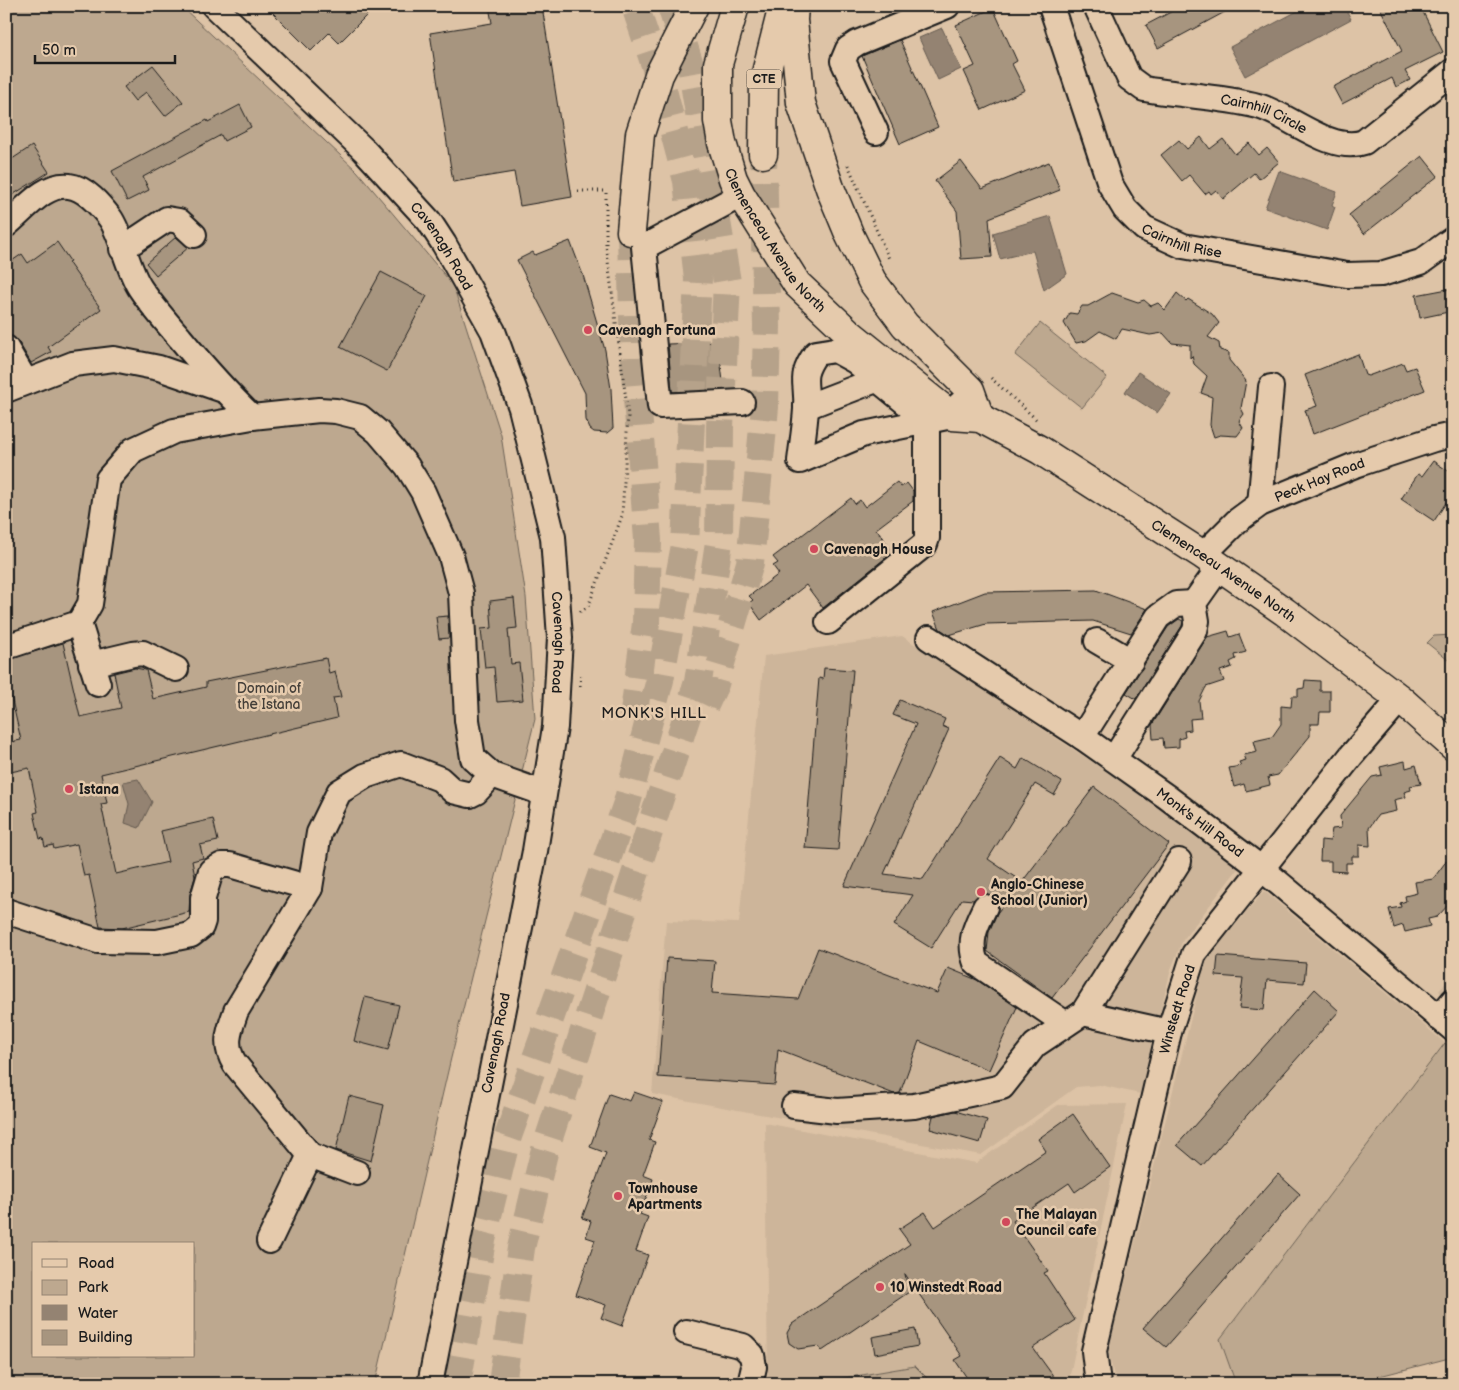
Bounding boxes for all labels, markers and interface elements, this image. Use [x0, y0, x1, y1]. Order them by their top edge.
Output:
scale bar [35, 32, 175, 64]
text: 50 m [42, 41, 76, 60]
road number: CTE [746, 70, 782, 88]
street label: Cairnhill Circle [1219, 90, 1310, 137]
street label: Clemenceau Avenue North [722, 166, 830, 316]
street label: Cavenagh Road [407, 198, 477, 293]
street label: Cairnhill Rise [1139, 220, 1223, 261]
place label: Cavenagh Fortuna [598, 322, 716, 339]
marker: Cavenagh Fortuna [582, 324, 594, 336]
street label: Peck Hay Road [1272, 454, 1367, 506]
street label: Clemenceau Avenue North [1148, 516, 1299, 626]
place label: Cavenagh House [824, 541, 933, 558]
marker: Cavenagh House [808, 543, 820, 555]
street label: Cavenagh Road [548, 591, 569, 694]
park label: Domain of the Istana [237, 680, 302, 713]
district label: MONK'S HILL [601, 704, 707, 723]
place label: Istana [79, 781, 119, 798]
marker: Istana [63, 783, 75, 795]
street label: Monk's Hill Road [1153, 784, 1247, 861]
place label: Anglo-Chinese School (Junior) [990, 876, 1088, 909]
marker: Anglo-Chinese School (Junior) [975, 886, 987, 898]
street label: Winstedt Road [1156, 962, 1199, 1056]
street label: Cavenagh Road [478, 991, 514, 1095]
place label: Townhouse Apartments [627, 1180, 702, 1213]
marker: Townhouse Apartments [612, 1190, 624, 1202]
place label: The Malayan Council cafe [1016, 1206, 1097, 1239]
marker: The Malayan Council cafe [1000, 1216, 1012, 1228]
legend [32, 1242, 195, 1358]
text: Road [78, 1254, 114, 1273]
text: Park [78, 1278, 109, 1297]
place label: 10 Winstedt Road [890, 1279, 1002, 1296]
marker: 10 Winstedt Road [874, 1281, 886, 1293]
text: Water [78, 1304, 118, 1323]
text: Building [78, 1328, 133, 1347]

